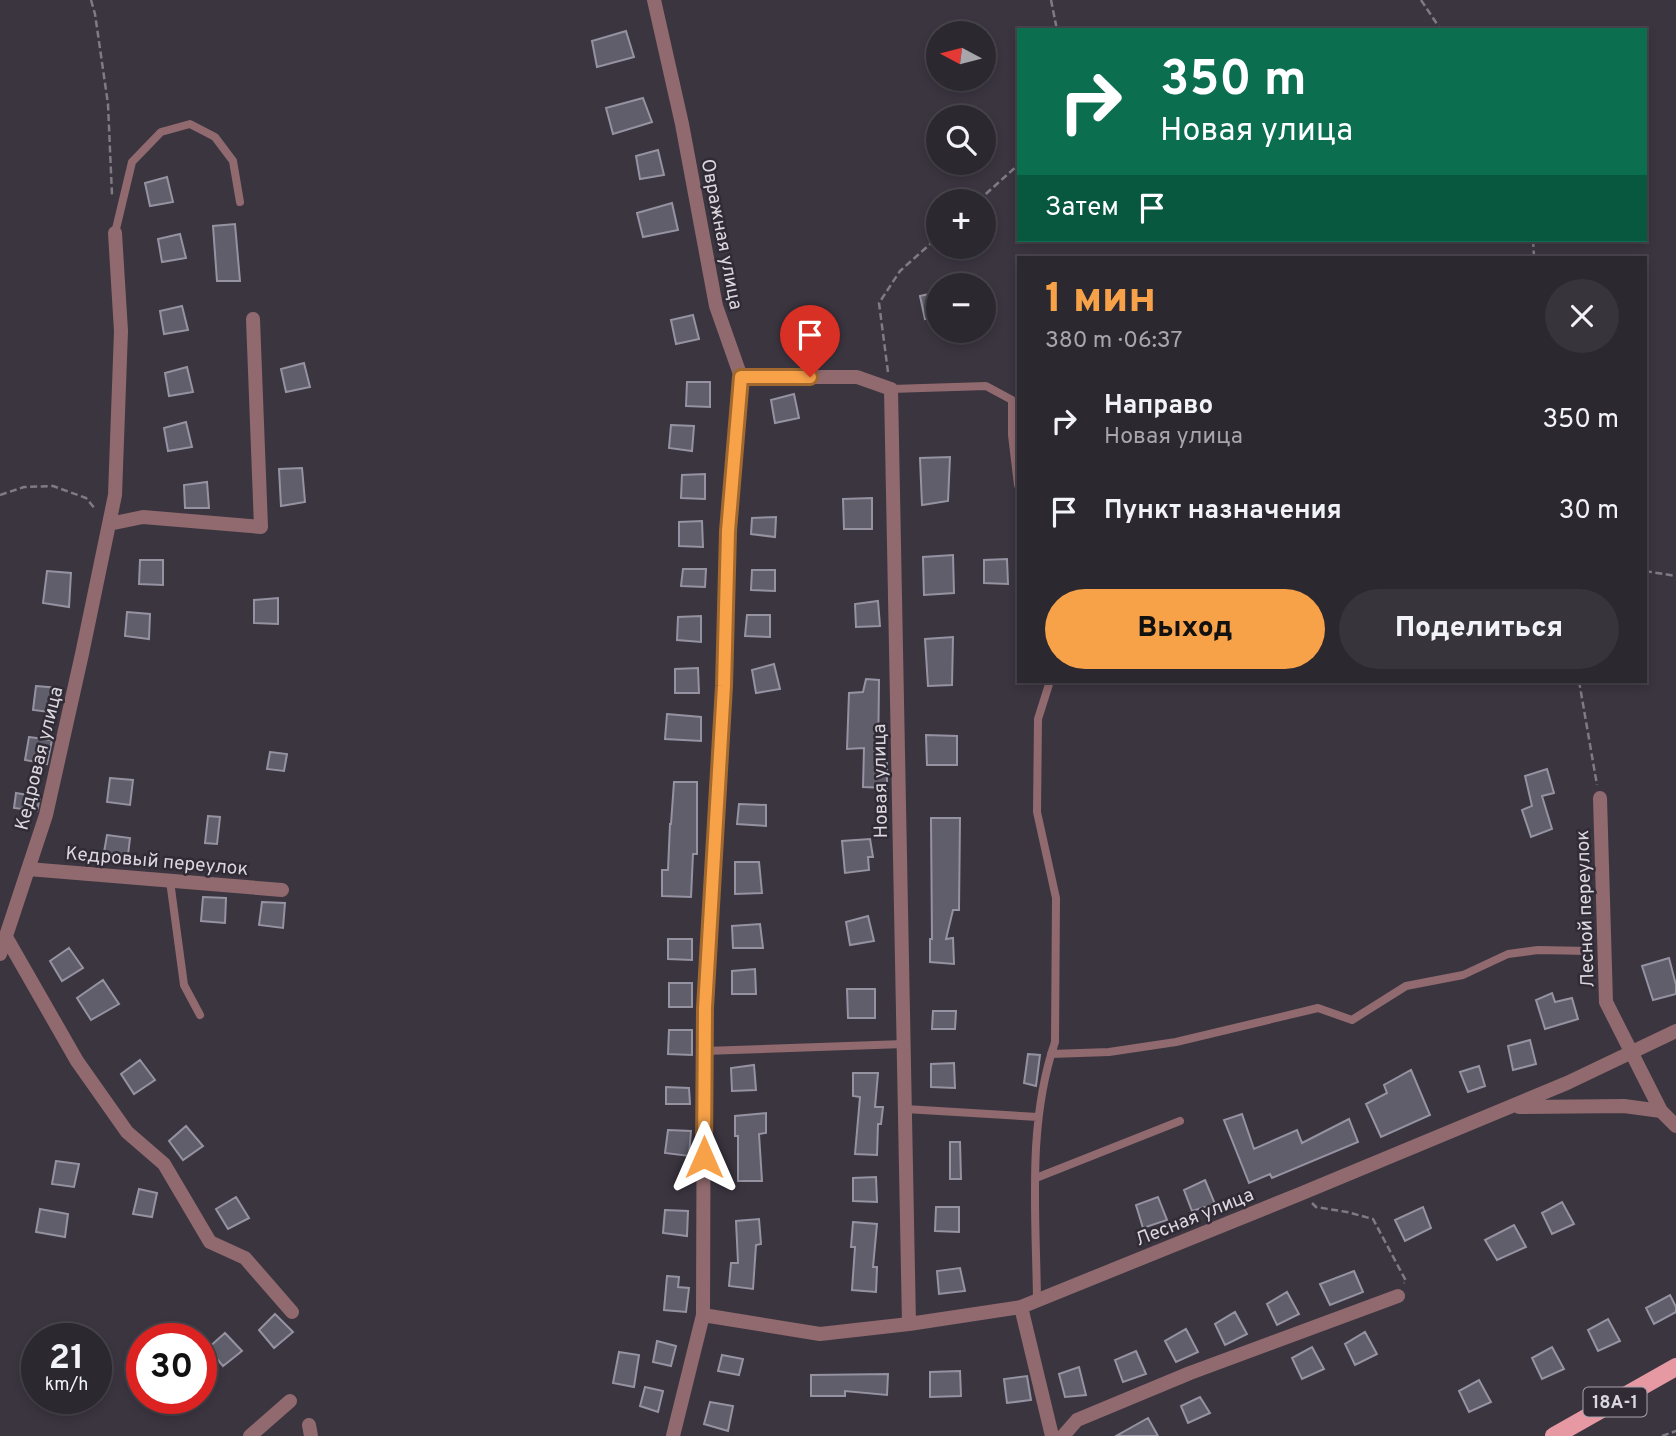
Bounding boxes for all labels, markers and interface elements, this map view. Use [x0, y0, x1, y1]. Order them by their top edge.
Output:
north arrow [926, 21, 996, 91]
map controls [926, 21, 996, 343]
text: 350 m [1160, 51, 1307, 113]
icon: right [1045, 56, 1136, 147]
button: search [926, 105, 996, 175]
text: Новая улица [1160, 112, 1353, 152]
street label: Овражная улица [695, 157, 747, 312]
button: + [926, 189, 996, 259]
icon: arrive [1133, 189, 1171, 227]
text: Затем [1045, 192, 1119, 225]
button: − [926, 273, 996, 343]
text: 1 мин [1045, 274, 1156, 327]
button: close [1545, 279, 1619, 353]
pin [780, 305, 840, 377]
icon: arrive [791, 316, 829, 354]
text: 380 m · 06:37 [1045, 327, 1182, 356]
text: Направо [1104, 390, 1213, 423]
icon: right [1045, 402, 1083, 440]
text: 350 m [1542, 404, 1619, 437]
text: Новая улица [1104, 423, 1243, 452]
icon: arrive [1045, 493, 1083, 531]
text: Пункт назначения [1104, 495, 1342, 528]
text: 30 m [1559, 495, 1619, 528]
button: Выход [1045, 589, 1325, 669]
button: Поделиться [1339, 589, 1619, 669]
street label: Кедровая улица [10, 684, 69, 833]
street label: Новая улица [868, 723, 894, 838]
street label: Лесной переулок [1571, 829, 1601, 988]
street label: Кедровый переулок [64, 842, 249, 882]
position arrow [667, 1120, 741, 1194]
street label: Лесная улица [1132, 1183, 1258, 1253]
speed limit sign: 30 [126, 1323, 217, 1414]
text: 21 [49, 1337, 84, 1381]
text: km/h [45, 1374, 88, 1397]
road number: 18А-1 [1584, 1387, 1646, 1416]

